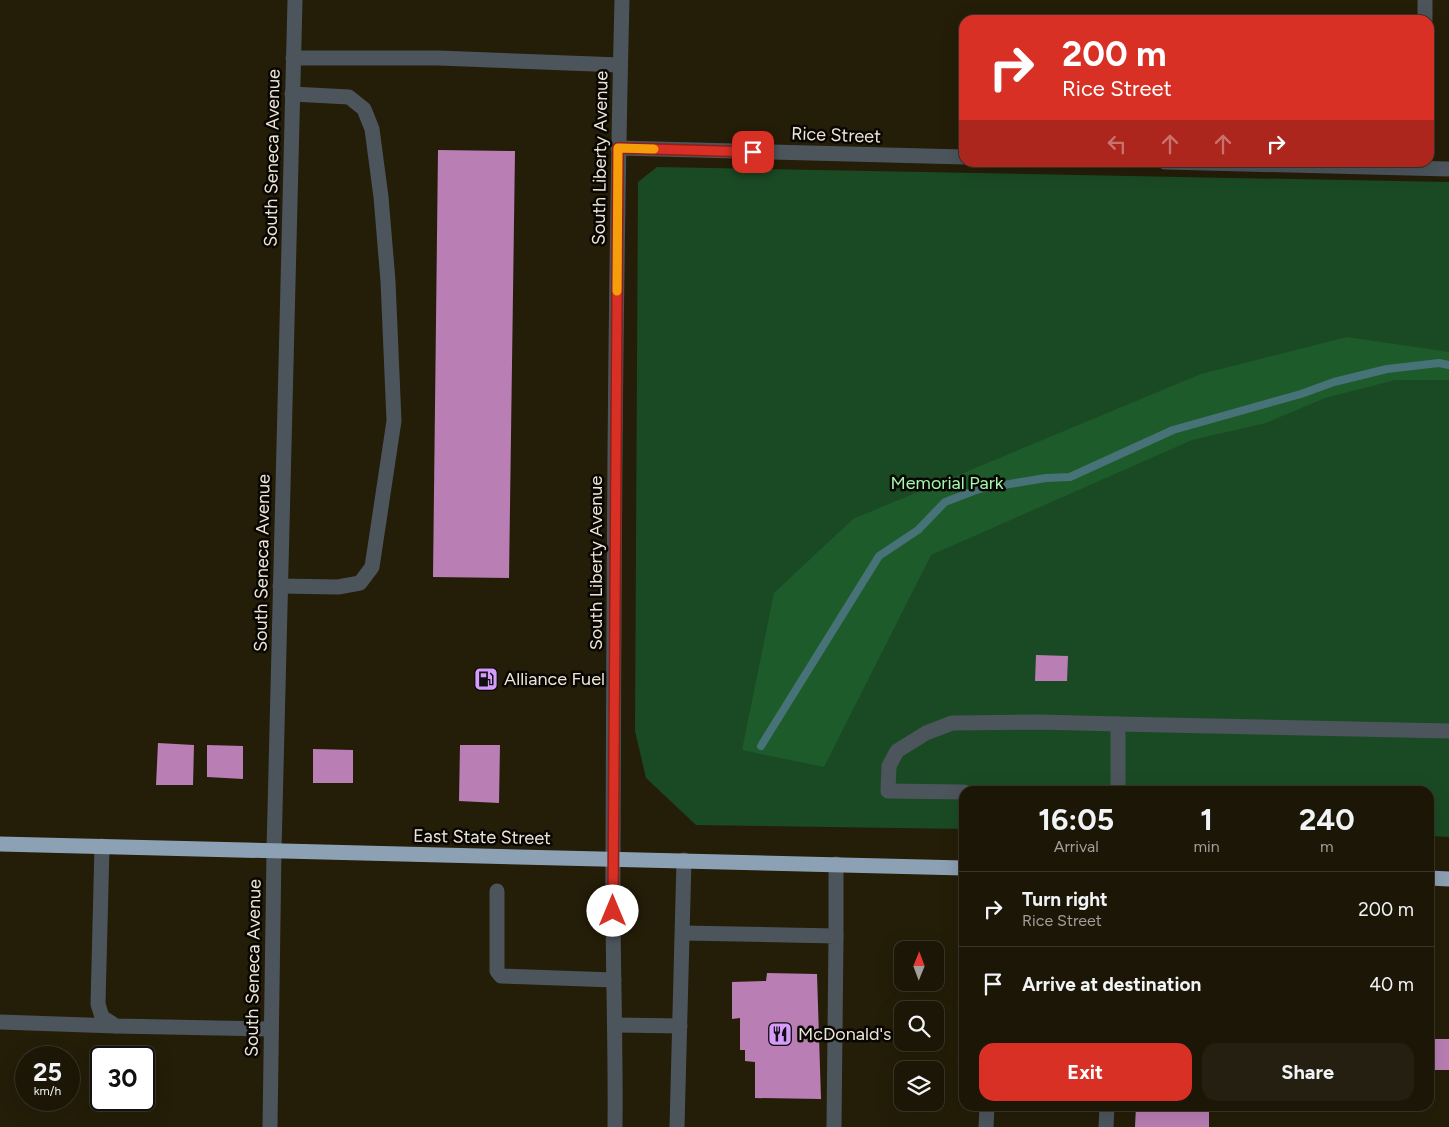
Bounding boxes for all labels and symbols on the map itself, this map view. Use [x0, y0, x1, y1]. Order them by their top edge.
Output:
street label: South Seneca Avenue [259, 69, 285, 247]
street label: South Liberty Avenue [587, 70, 613, 245]
street label: Rice Street [791, 122, 881, 148]
pin [732, 131, 774, 173]
park label: Memorial Park [891, 472, 1004, 494]
street label: South Seneca Avenue [249, 474, 275, 652]
street label: South Liberty Avenue [585, 476, 607, 650]
fuel station icon: Alliance Fuel [473, 666, 499, 692]
place label: Alliance Fuel [504, 668, 605, 690]
street label: East State Street [413, 825, 551, 849]
street label: South Seneca Avenue [240, 879, 266, 1057]
position arrow [586, 884, 638, 936]
north arrow [894, 941, 944, 991]
restaurant icon: McDonald's [767, 1021, 793, 1047]
place label: McDonald's [798, 1023, 892, 1045]
speed limit sign: 30 [90, 1046, 155, 1111]

